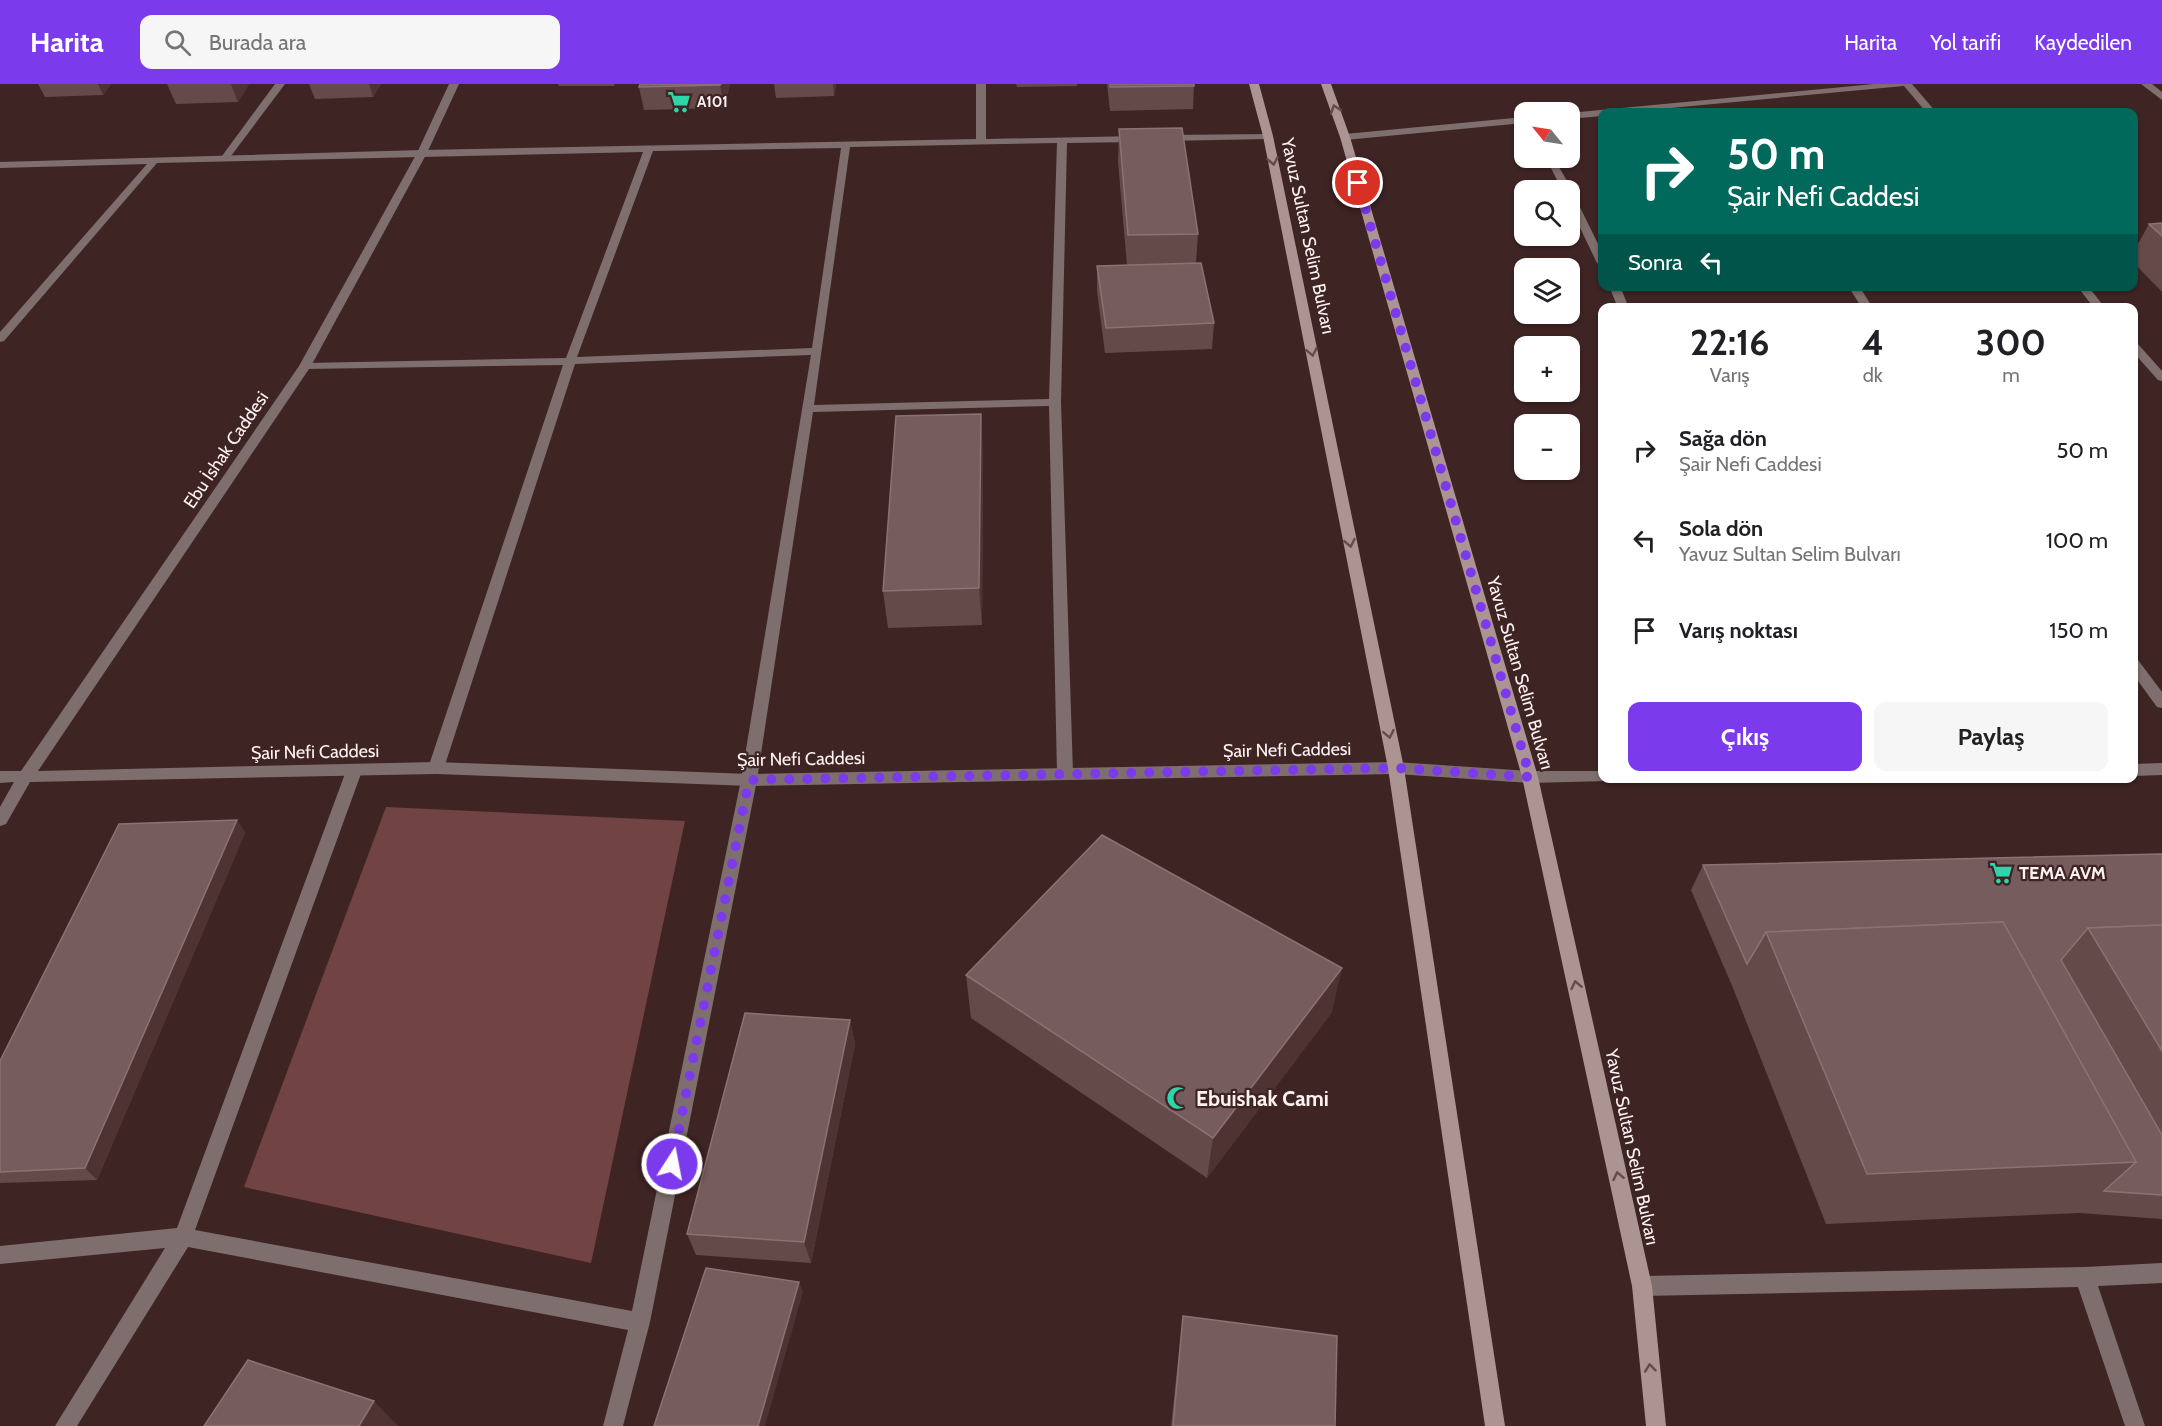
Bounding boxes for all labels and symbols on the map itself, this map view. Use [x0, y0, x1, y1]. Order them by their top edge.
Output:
supermarket icon: A101 [666, 89, 692, 115]
place label: A101 [697, 93, 728, 111]
north arrow [1514, 102, 1580, 168]
one-way arrow [1330, 104, 1342, 115]
street label: Yavuz Sultan Selim Bulvarı [1276, 135, 1340, 336]
one-way arrow [1266, 156, 1279, 166]
pin [1332, 157, 1383, 208]
one-way arrow [1305, 347, 1318, 357]
street label: Ebu İshak Caddesi [179, 387, 273, 513]
one-way arrow [1343, 538, 1356, 548]
street label: Yavuz Sultan Selim Bulvarı [1482, 573, 1558, 772]
one-way arrow [1382, 729, 1395, 739]
street label: Şair Nefi Caddesi [1223, 738, 1351, 762]
street label: Şair Nefi Caddesi [251, 740, 379, 764]
street label: Şair Nefi Caddesi [737, 747, 865, 771]
supermarket icon: TEMA AVM [1988, 860, 2014, 886]
place label: TEMA AVM [2019, 862, 2106, 884]
one-way arrow [1570, 981, 1583, 991]
street label: Yavuz Sultan Selim Bulvarı [1600, 1046, 1664, 1247]
mosque icon: Ebuishak Cami [1165, 1085, 1191, 1111]
place label: Ebuishak Cami [1196, 1086, 1329, 1111]
position arrow [640, 1132, 704, 1196]
one-way arrow [1612, 1171, 1625, 1181]
one-way arrow [1644, 1363, 1657, 1372]

